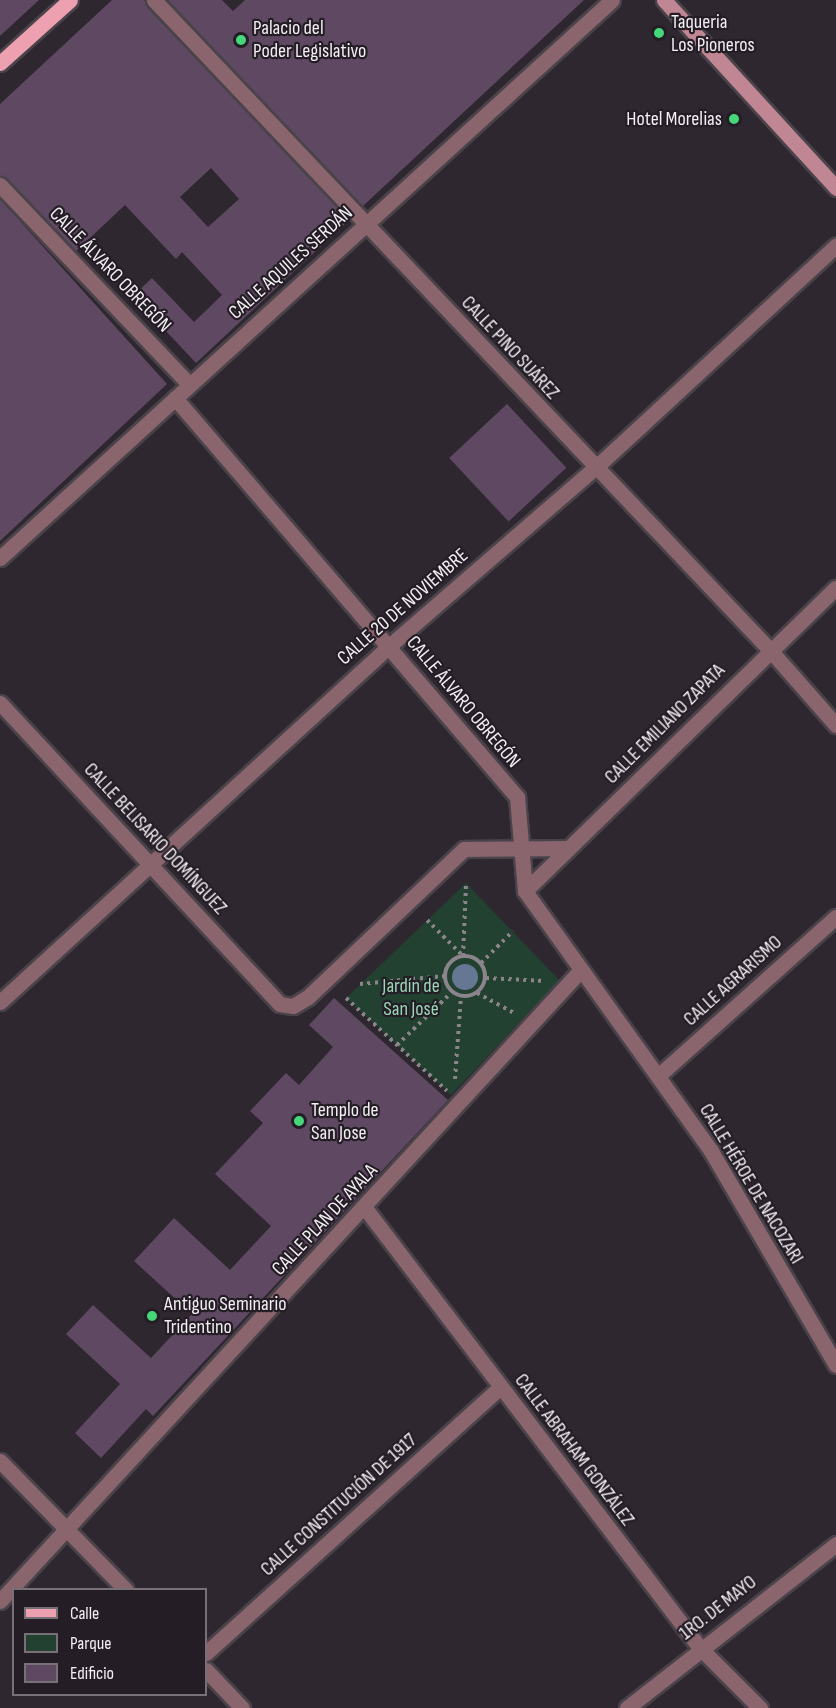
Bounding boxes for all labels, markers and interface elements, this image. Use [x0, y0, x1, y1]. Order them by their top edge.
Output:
place label: Taqueria Los Pioneros [671, 10, 755, 57]
place label: Palacio del Poder Legislativo [253, 16, 366, 63]
marker: Taqueria Los Pioneros [652, 26, 666, 40]
marker: Palacio del Poder Legislativo [234, 33, 248, 47]
place label: Hotel Morelias [626, 107, 722, 131]
marker: Hotel Morelias [727, 112, 741, 126]
street label: CALLE AQUILES SERDÁN [224, 201, 358, 325]
street label: CALLE ÁLVARO OBREGÓN [44, 202, 176, 338]
street label: CALLE PINO SUÁREZ [456, 291, 564, 405]
street label: CALLE 20 DE NOVIEMBRE [333, 544, 473, 670]
street label: CALLE ÁLVARO OBREGÓN [401, 631, 525, 773]
street label: CALLE EMILIANO ZAPATA [600, 659, 730, 789]
street label: CALLE BELISARIO DOMÍNGUEZ [78, 758, 232, 920]
street label: CALLE AGRARISMO [679, 931, 787, 1031]
park label: Jardín de San José [382, 974, 440, 1021]
place label: Templo de San Jose [311, 1098, 379, 1145]
street label: CALLE HÉROE DE NACOZARI [694, 1100, 808, 1268]
marker: Templo de San Jose [292, 1114, 306, 1128]
street label: CALLE PLAN DE AYALA [267, 1159, 383, 1281]
place label: Antiguo Seminario Tridentino [164, 1292, 286, 1339]
marker: Antiguo Seminario Tridentino [145, 1309, 159, 1323]
street label: CALLE ABRAHAM GONZÁLEZ [509, 1369, 639, 1531]
street label: CALLE CONSTITUCIÓN DE 1917 [256, 1429, 422, 1581]
street label: 1RO. DE MAYO [675, 1570, 761, 1646]
legend [12, 1588, 207, 1696]
text: Calle [70, 1603, 99, 1624]
text: Parque [70, 1633, 111, 1654]
text: Edificio [70, 1663, 114, 1684]

